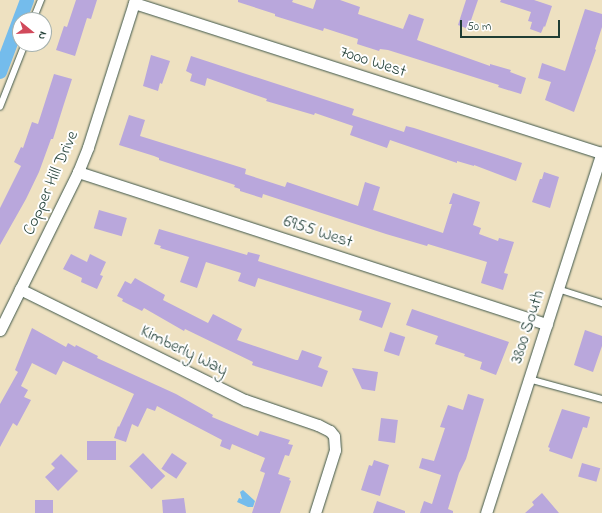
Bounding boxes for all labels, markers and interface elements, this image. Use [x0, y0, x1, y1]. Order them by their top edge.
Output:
north arrow [12, 12, 52, 52]
scale bar [462, 12, 562, 38]
text: 50 m [467, 18, 491, 36]
text: N [34, 29, 51, 41]
street label: 7000 West [337, 42, 409, 82]
street label: Copper Hill Drive [19, 128, 83, 238]
street label: 6955 West [281, 211, 355, 253]
street label: 3800 South [507, 288, 549, 366]
street label: Kimberly Way [137, 321, 231, 381]

